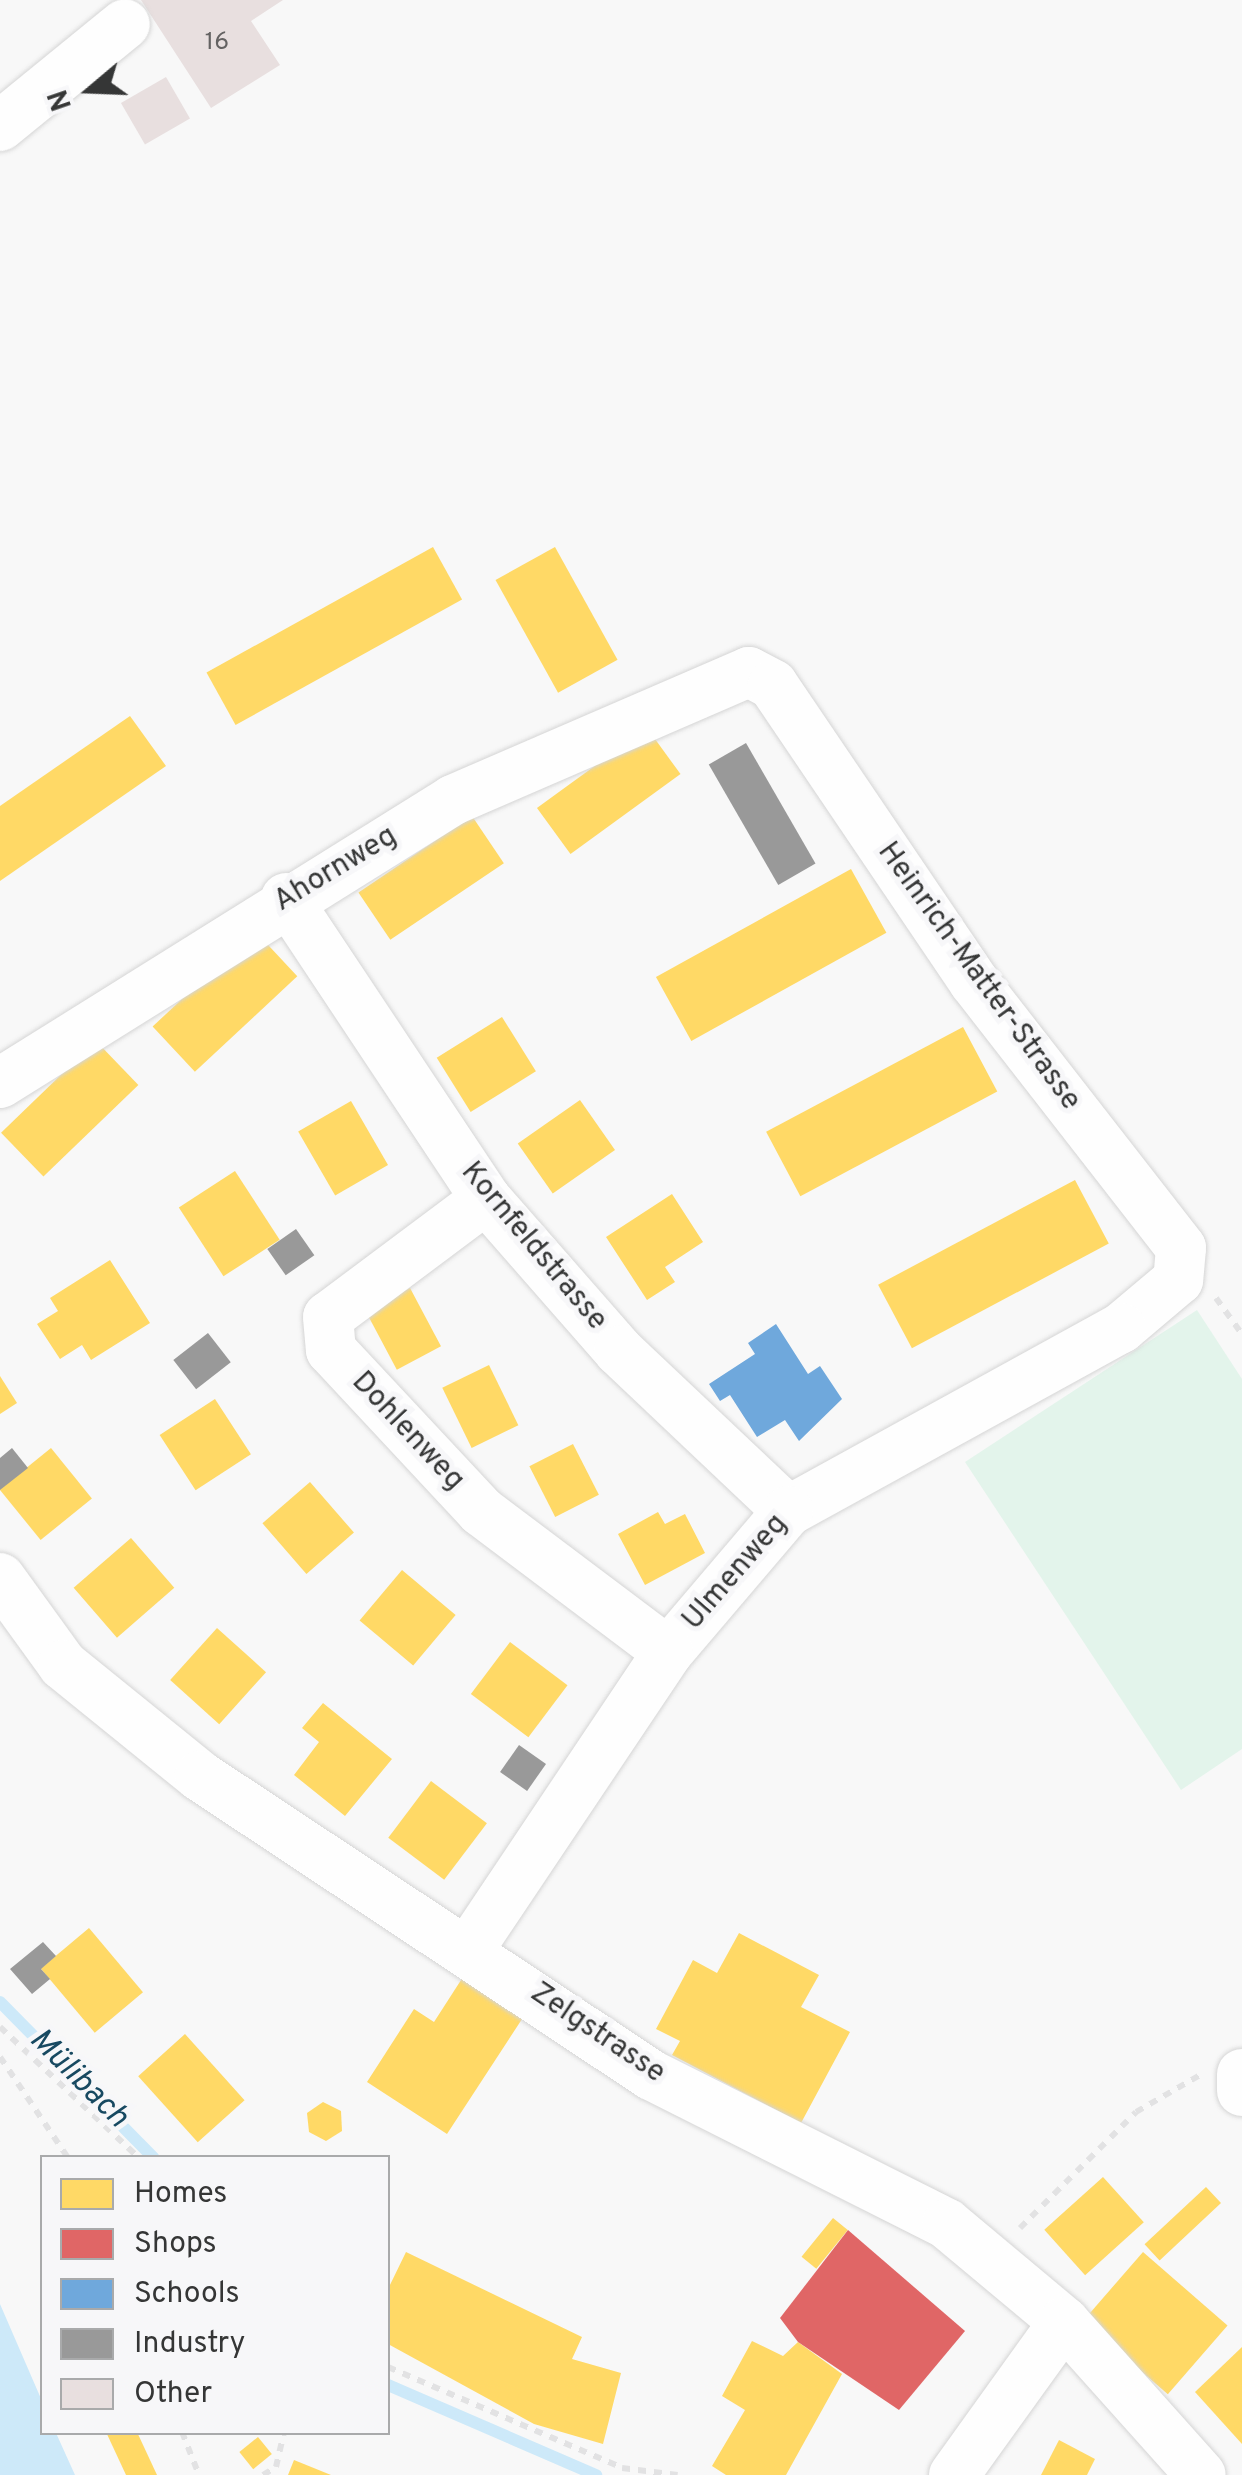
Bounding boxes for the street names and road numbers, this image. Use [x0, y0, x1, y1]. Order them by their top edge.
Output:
street label: Ahornweg [268, 819, 404, 921]
street label: Heinrich-Matter-Strasse [869, 836, 1087, 1118]
street label: Kornfeldstrasse [452, 1155, 614, 1339]
street label: Dohlenweg [343, 1365, 471, 1499]
street label: Ulmenweg [676, 1508, 796, 1638]
street label: Zelgstrasse [523, 1976, 671, 2092]

